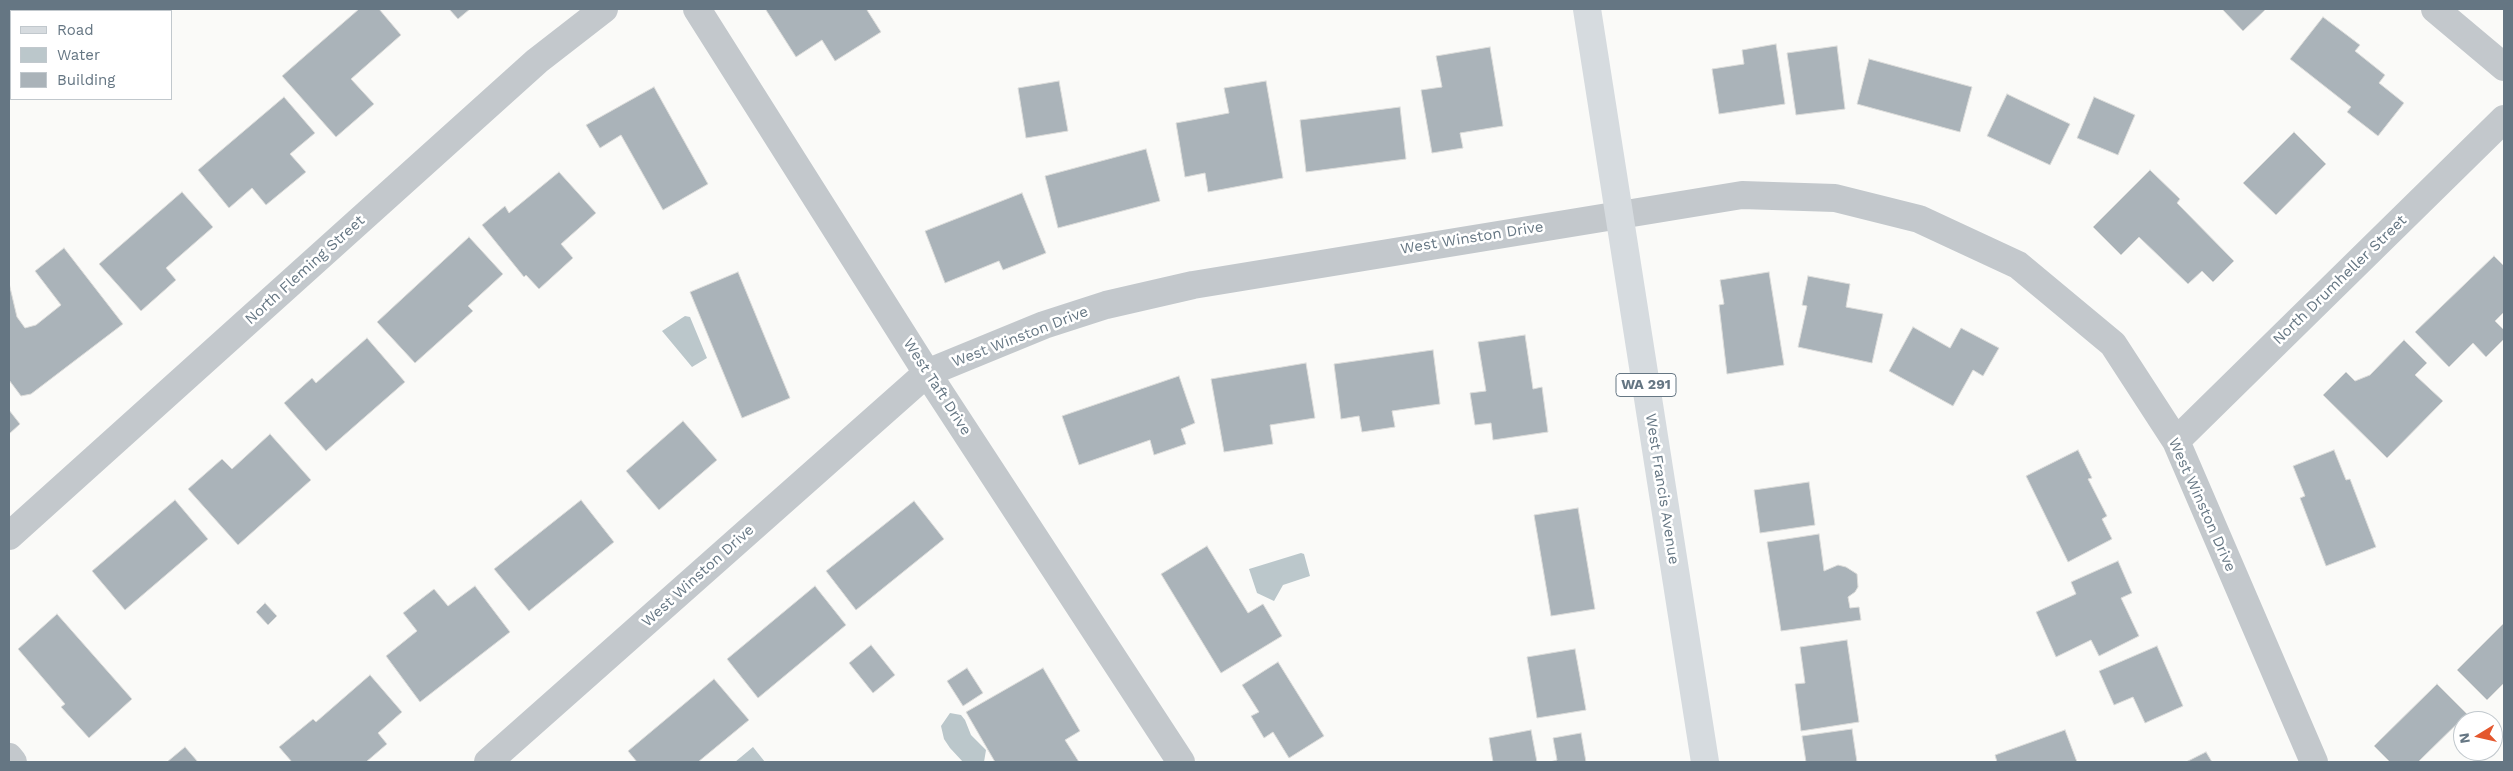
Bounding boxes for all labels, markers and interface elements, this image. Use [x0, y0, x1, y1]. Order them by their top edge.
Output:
legend [10, 10, 172, 100]
text: Road [57, 21, 94, 39]
text: Water [57, 46, 100, 64]
text: Building [57, 71, 115, 89]
street label: North Drumheller Street [2269, 211, 2411, 349]
street label: North Fleming Street [242, 212, 368, 328]
street label: West Winston Drive [1399, 218, 1545, 258]
street label: West Winston Drive [949, 303, 1091, 371]
street label: West Taft Drive [899, 335, 975, 439]
road number: WA 291 [1616, 374, 1676, 396]
street label: West Francis Avenue [1641, 412, 1683, 566]
street label: West Winston Drive [2164, 435, 2240, 575]
street label: West Winston Drive [638, 521, 758, 631]
north arrow [2453, 711, 2503, 761]
text: N [2455, 732, 2473, 745]

